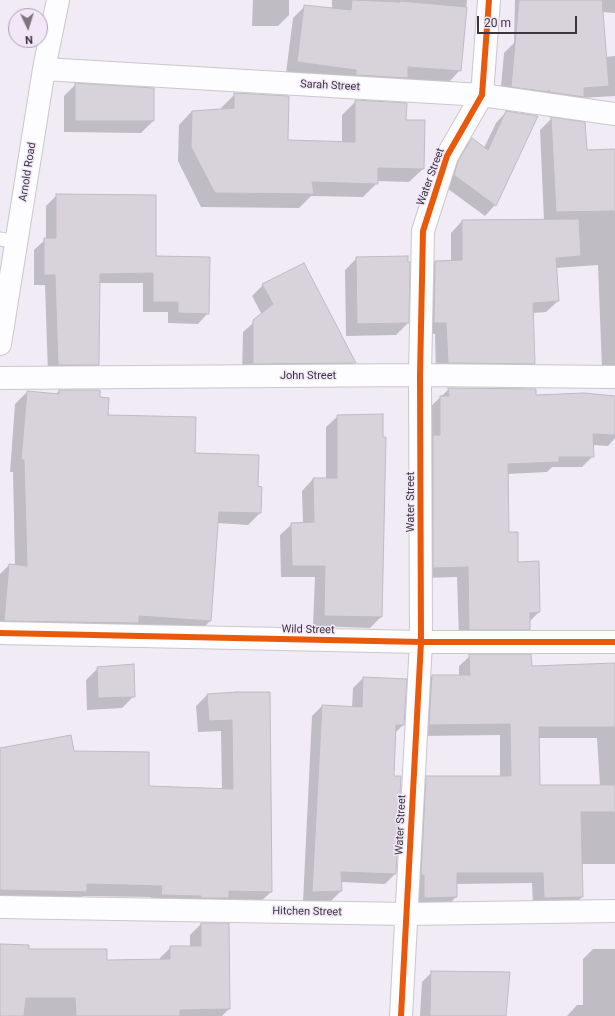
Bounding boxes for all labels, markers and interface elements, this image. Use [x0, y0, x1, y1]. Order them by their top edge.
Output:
north arrow [8, 8, 48, 48]
scale bar [479, 8, 579, 34]
text: 20 m [484, 16, 511, 30]
text: N [24, 33, 33, 46]
street label: Sarah Street [300, 78, 360, 94]
street label: Arnold Road [17, 141, 39, 203]
street label: Water Street [414, 146, 448, 208]
street label: John Street [280, 369, 336, 383]
street label: Water Street [404, 472, 418, 532]
street label: Wild Street [281, 623, 335, 637]
street label: Water Street [393, 794, 409, 856]
street label: Hitchen Street [272, 905, 342, 919]

